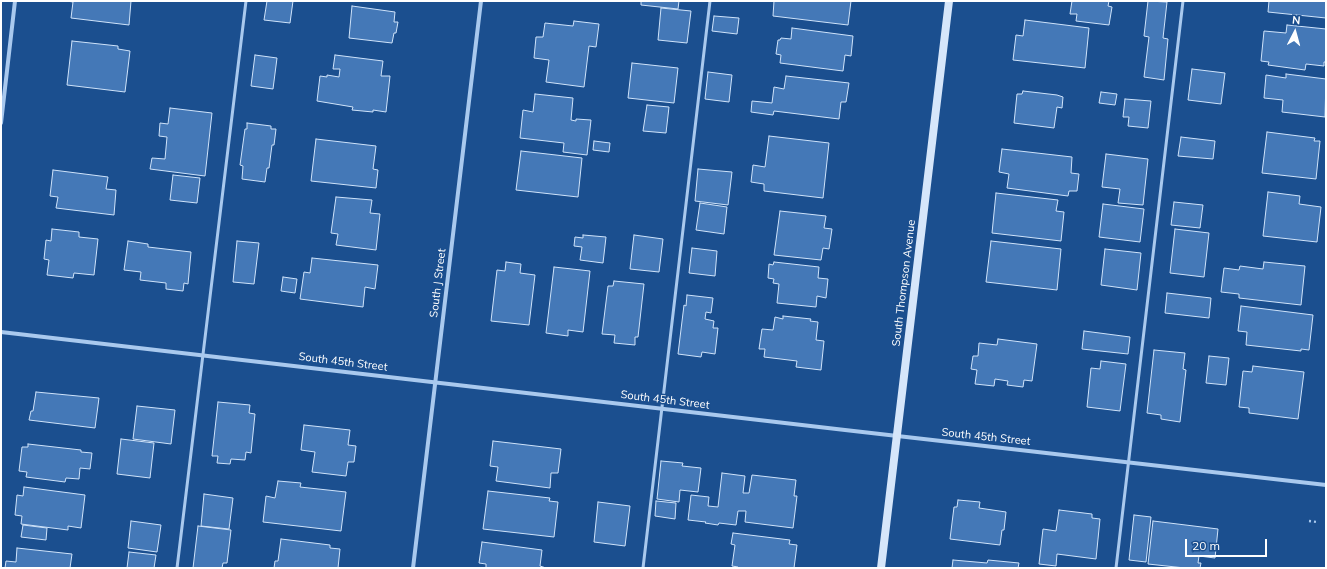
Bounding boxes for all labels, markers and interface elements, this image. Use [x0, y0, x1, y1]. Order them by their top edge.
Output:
north arrow [1275, 12, 1315, 52]
text: N [1291, 13, 1301, 27]
street label: South Thompson Avenue [890, 219, 918, 347]
street label: South J Street [427, 248, 449, 318]
street label: South 45th Street [298, 350, 388, 374]
street label: South 45th Street [620, 388, 710, 412]
street label: South 45th Street [941, 426, 1031, 448]
scale bar [1187, 531, 1269, 557]
text: 20 m [1192, 538, 1220, 553]

